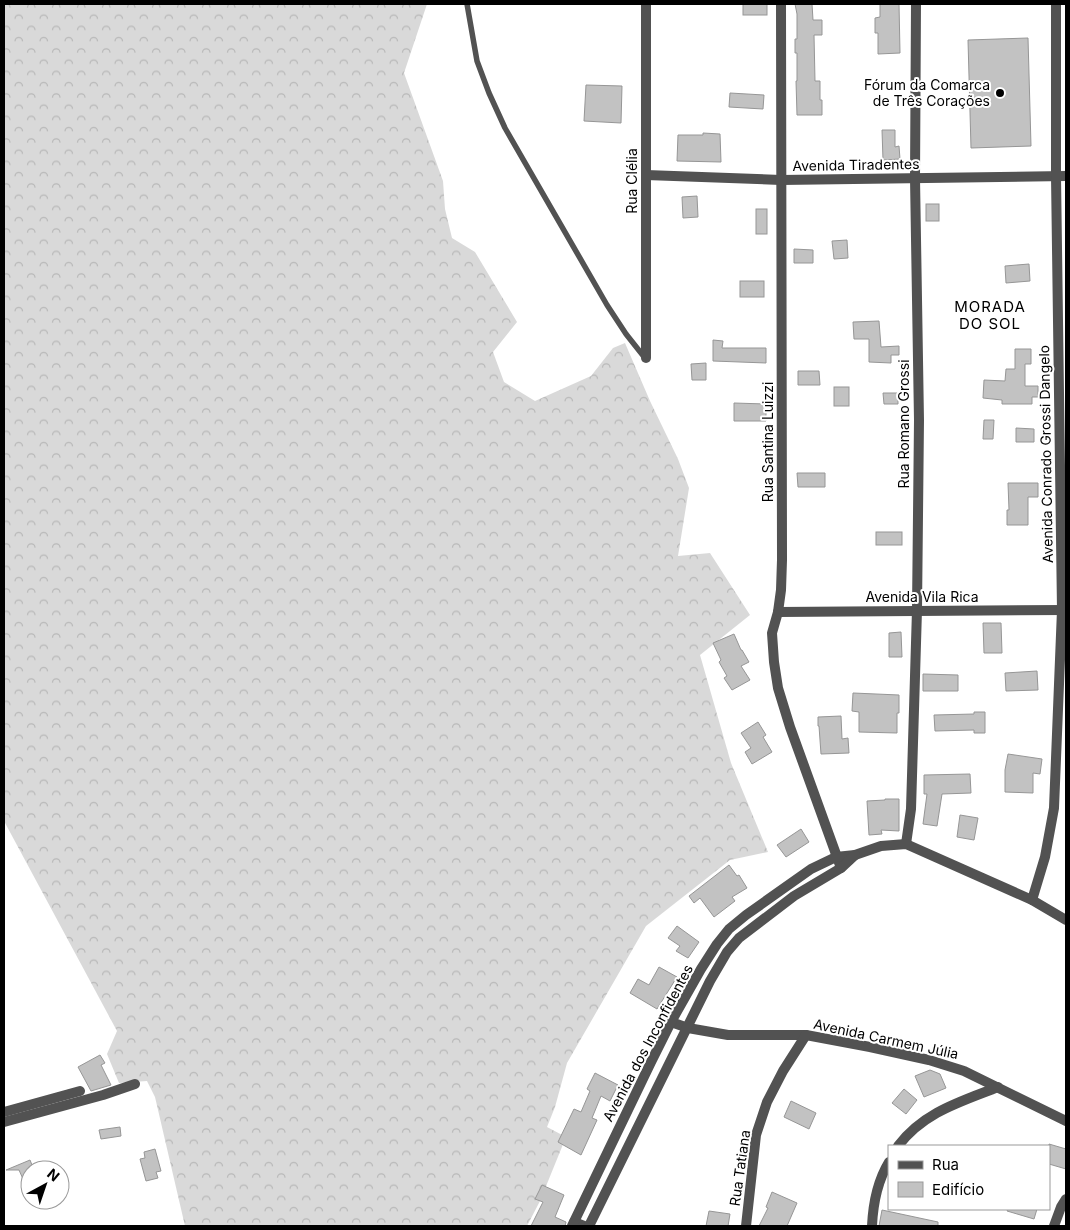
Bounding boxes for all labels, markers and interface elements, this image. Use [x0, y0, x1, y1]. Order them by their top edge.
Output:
place label: Fórum da Comarca de Três Corações [864, 76, 990, 109]
marker: Fórum da Comarca de Três Corações [994, 87, 1006, 99]
street label: Rua Clélia [623, 148, 640, 214]
street label: Avenida Tiradentes [792, 155, 920, 174]
district label: MORADA DO SOL [954, 297, 1026, 333]
street label: Avenida Conrado Grossi Dangelo [1035, 345, 1056, 563]
street label: Rua Romano Grossi [895, 359, 912, 489]
street label: Rua Santina Luizzi [759, 382, 776, 502]
street label: Avenida Vila Rica [865, 588, 979, 605]
street label: Avenida dos Inconfidentes [599, 961, 696, 1124]
street label: Avenida Carmem Júlia [812, 1015, 960, 1062]
street label: Rua Tatiana [726, 1129, 753, 1207]
legend [888, 1145, 1050, 1210]
text: Rua [932, 1155, 959, 1174]
north arrow [20, 1160, 70, 1210]
text: N [44, 1165, 63, 1185]
text: Edifício [932, 1180, 984, 1199]

